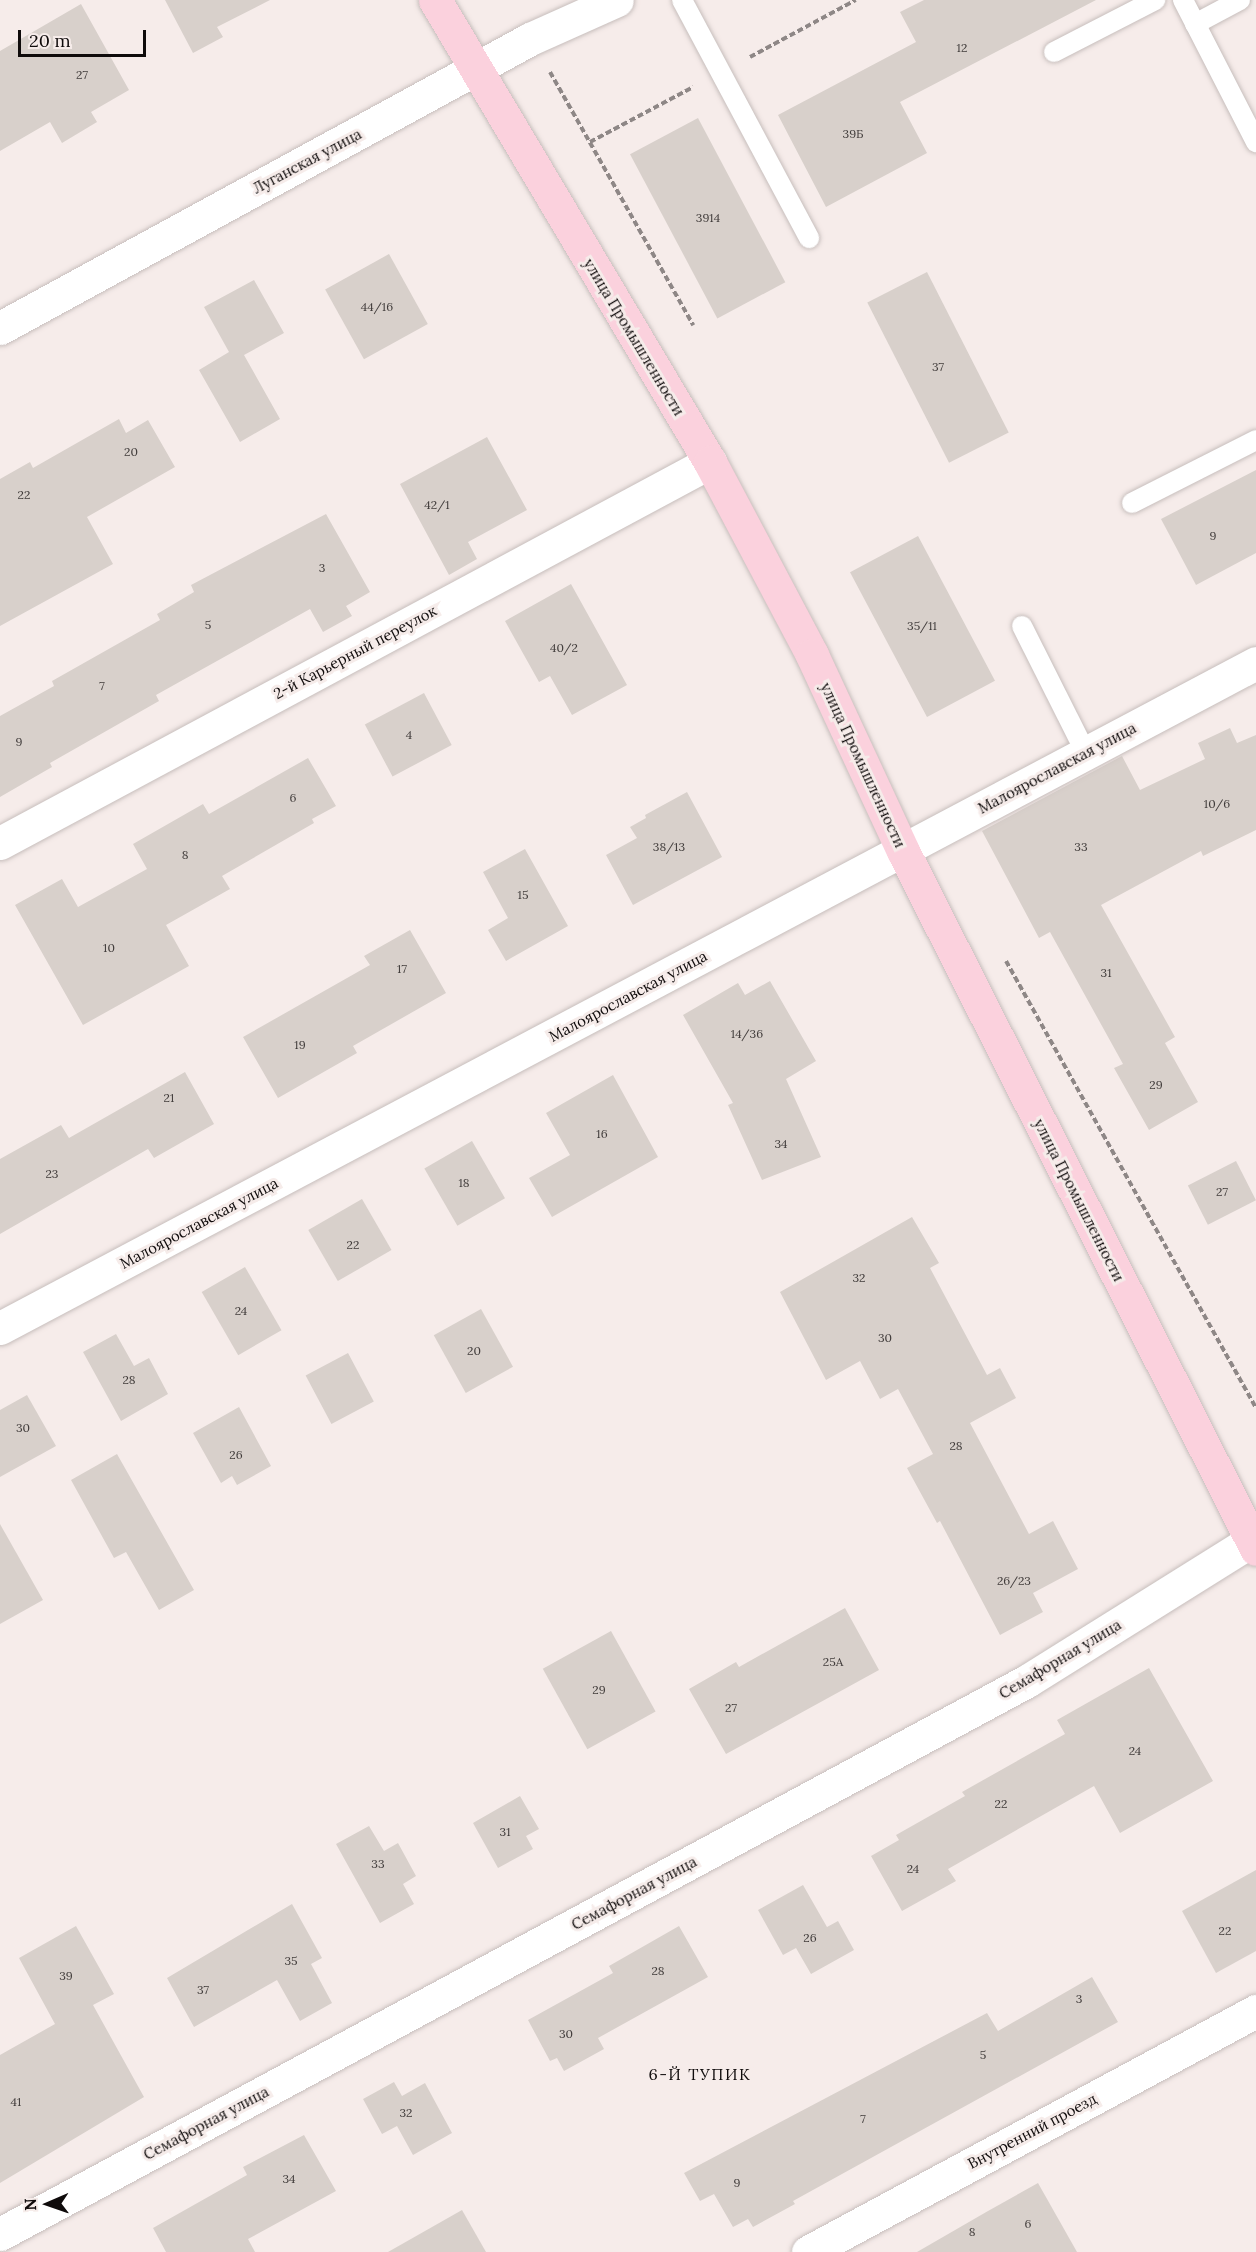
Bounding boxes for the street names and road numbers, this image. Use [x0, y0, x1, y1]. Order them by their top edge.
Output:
street label: Луганская улица [249, 125, 365, 197]
street label: улица Промышленности [580, 255, 688, 419]
street label: 2-й Карьерный переулок [270, 601, 440, 703]
street label: улица Промышленности [817, 680, 909, 850]
street label: Малоярославская улица [975, 719, 1139, 817]
street label: Малоярославская улица [546, 947, 710, 1045]
street label: улица Промышленности [1030, 1116, 1128, 1284]
street label: Малоярославская улица [117, 1174, 281, 1272]
street label: Семафорная улица [996, 1615, 1124, 1703]
street label: Семафорная улица [568, 1852, 700, 1934]
street label: Семафорная улица [140, 2082, 272, 2164]
street label: Внутренний проезд [965, 2089, 1099, 2173]

